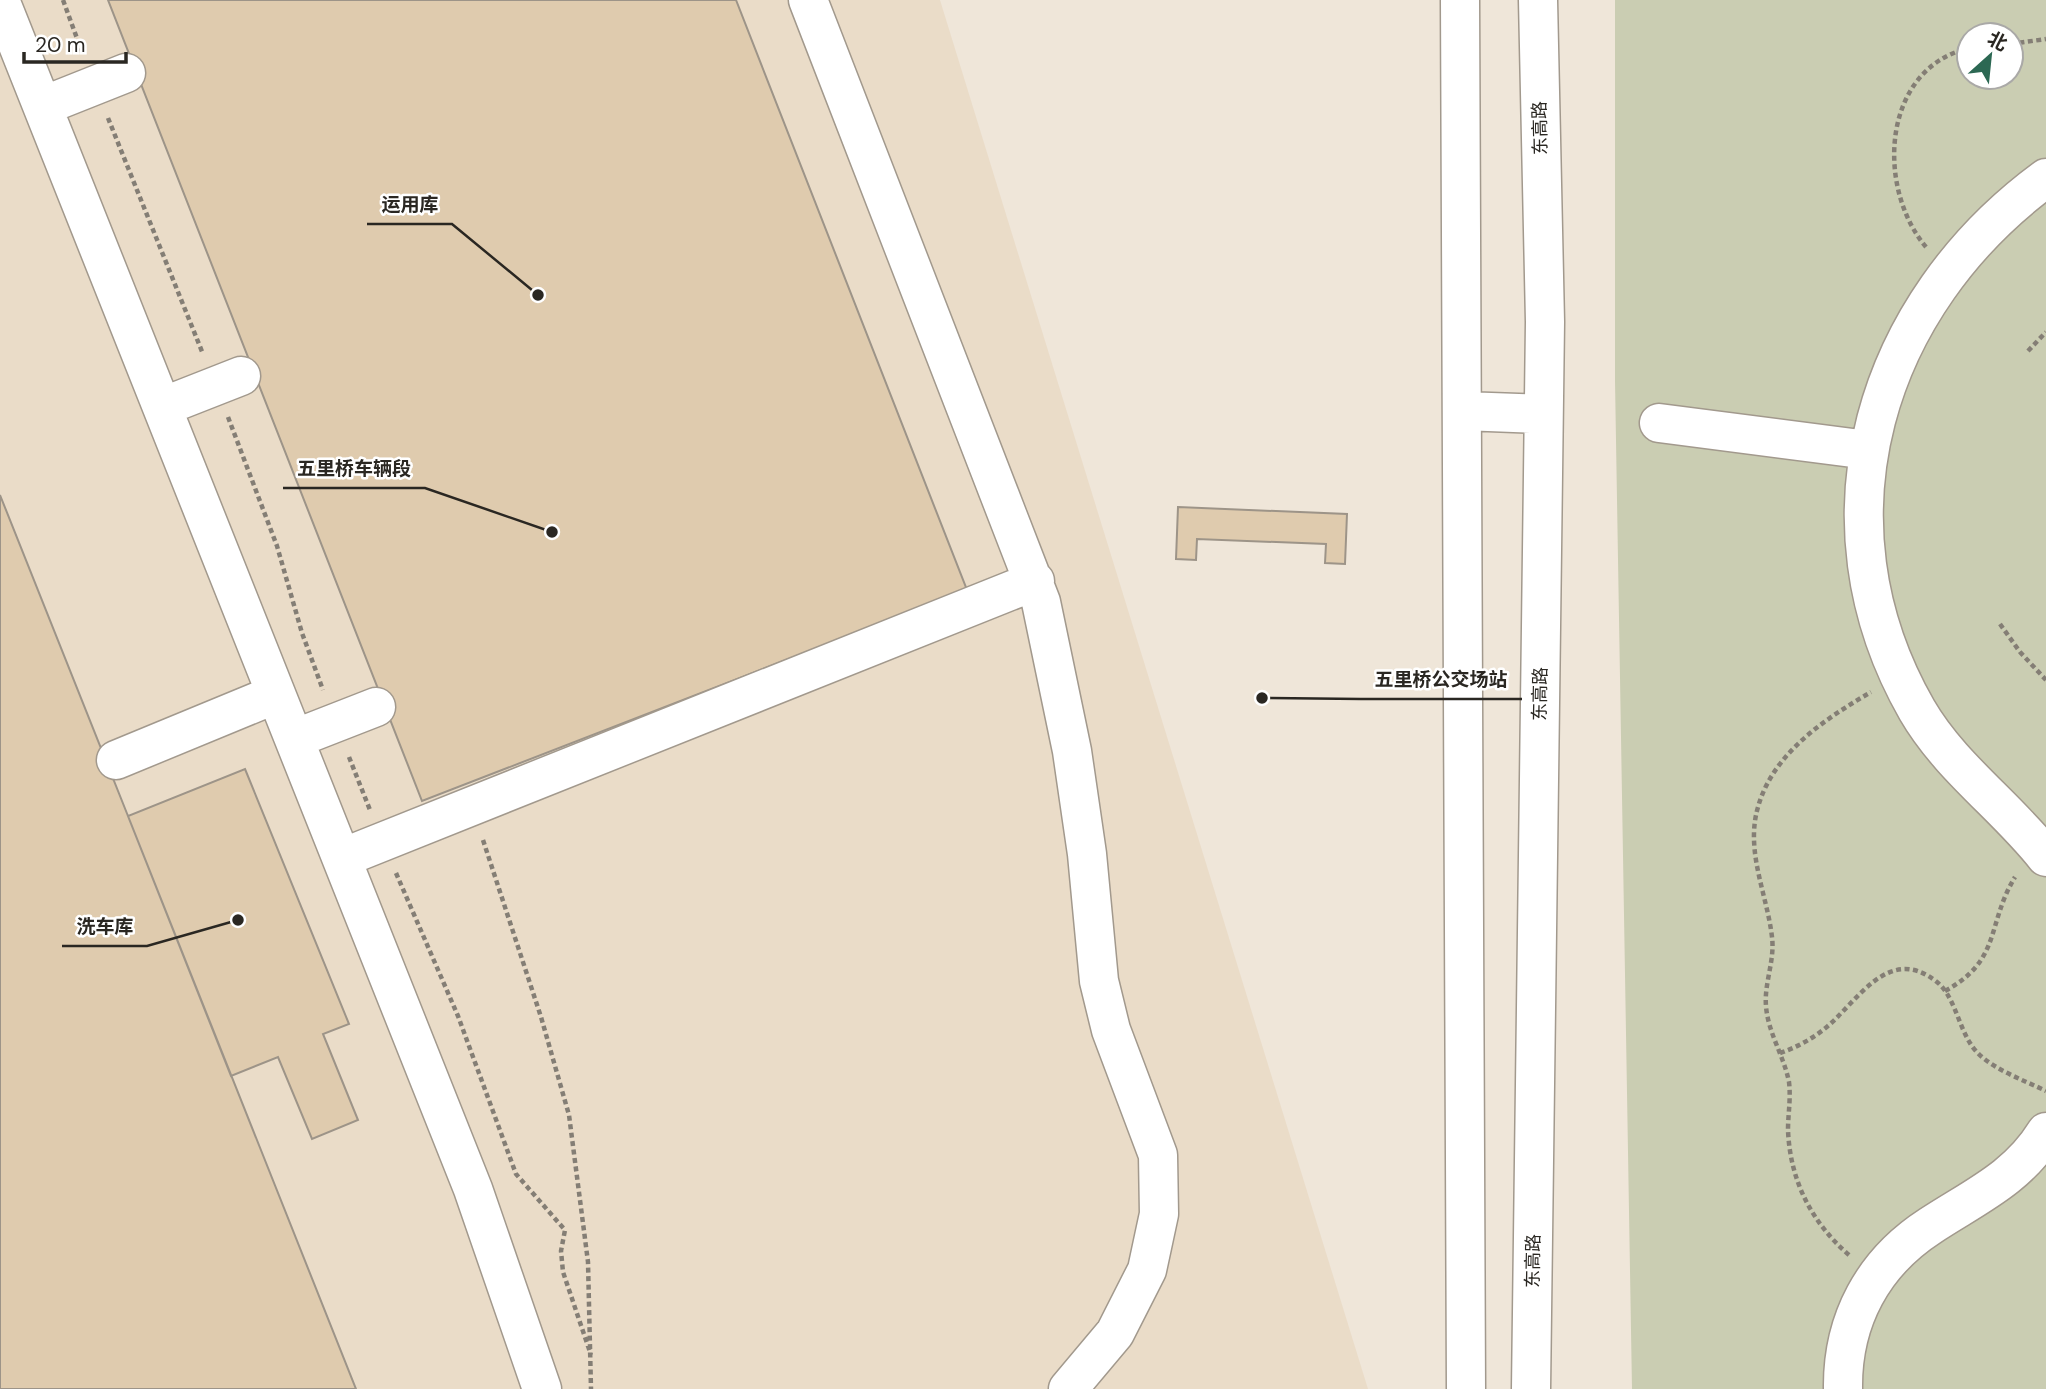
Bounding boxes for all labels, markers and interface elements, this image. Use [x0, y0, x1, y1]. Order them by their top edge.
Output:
scale bar [24, 21, 126, 65]
north arrow [1955, 21, 2025, 91]
text: 北 [1983, 26, 2012, 57]
text: 20 m [35, 31, 86, 59]
street label: 东高路 [1528, 101, 1552, 155]
callout: 运用库 [367, 184, 452, 224]
text: 运用库 [381, 192, 439, 217]
callout: 五里桥车辆段 [283, 448, 425, 488]
text: 五里桥车辆段 [297, 456, 411, 481]
callout: 五里桥公交场站 [1361, 659, 1522, 699]
text: 五里桥公交场站 [1374, 667, 1508, 692]
street label: 东高路 [1528, 667, 1552, 721]
callout: 洗车库 [62, 906, 147, 946]
text: 洗车库 [76, 914, 134, 939]
street label: 东高路 [1521, 1234, 1545, 1288]

